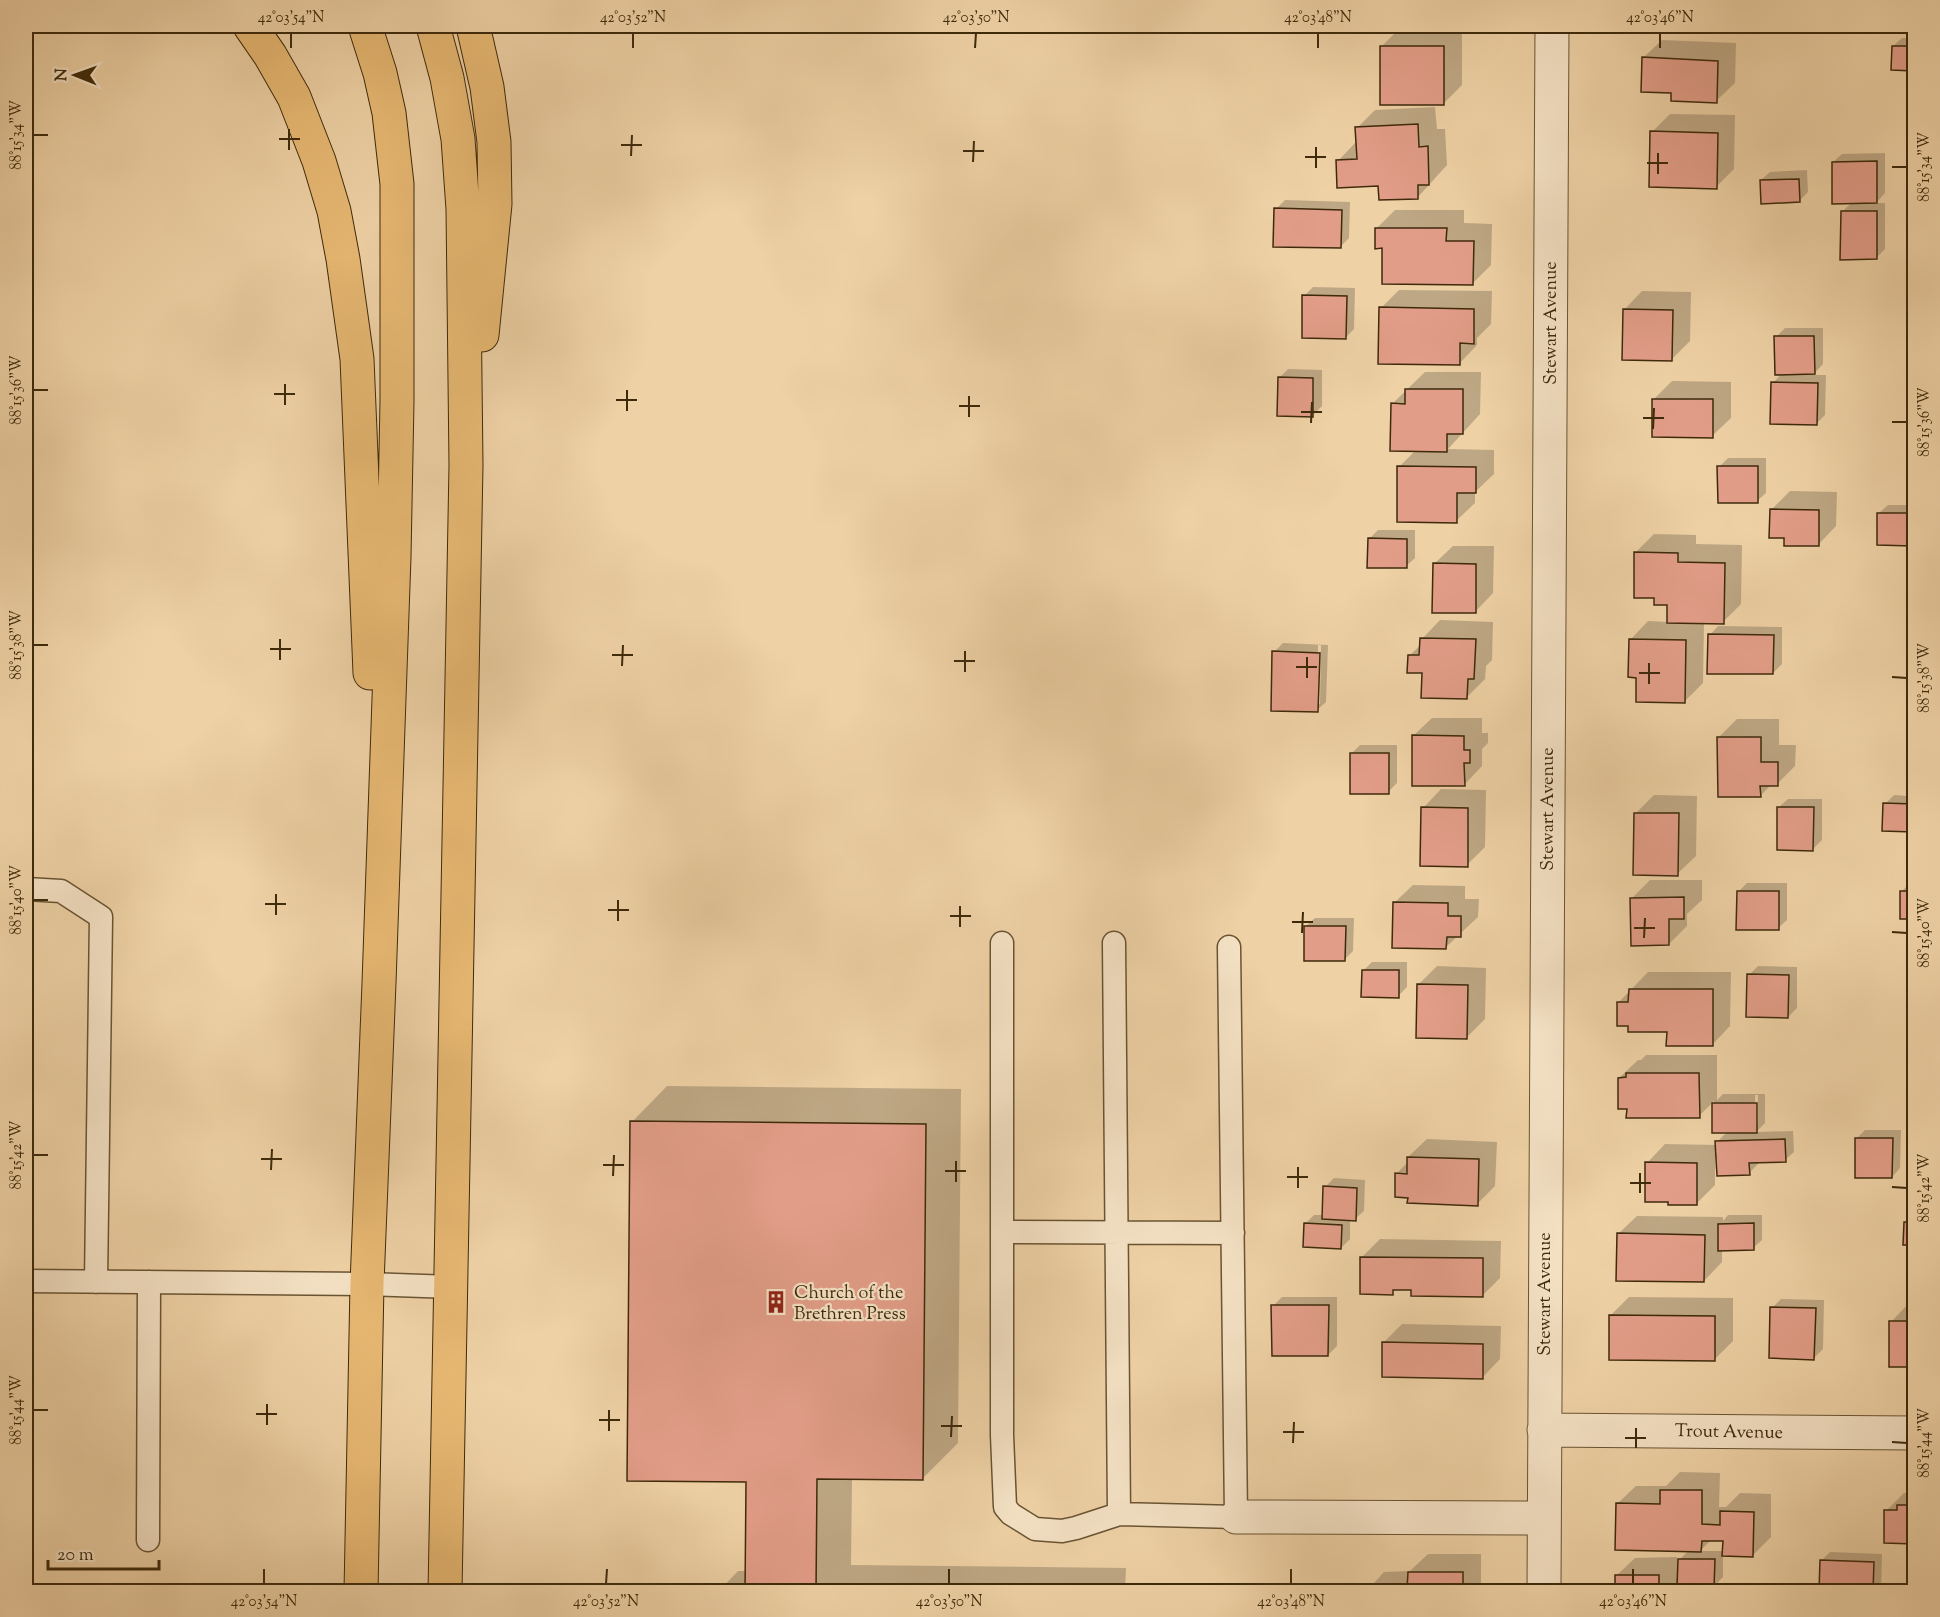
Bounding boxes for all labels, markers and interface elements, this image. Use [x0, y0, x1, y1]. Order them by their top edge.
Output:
text: 42°03'54"N [258, 8, 324, 29]
text: 42°03'52"N [600, 8, 666, 29]
text: 42°03'50"N [943, 8, 1009, 29]
text: 42°03'48"N [1284, 8, 1352, 29]
text: 42°03'46"N [1626, 8, 1694, 29]
north arrow [45, 45, 105, 105]
text: N [51, 68, 74, 81]
text: 88°15'34"W [7, 100, 28, 170]
text: 88°15'34"W [1915, 132, 1936, 202]
street label: Stewart Avenue [1539, 261, 1565, 385]
text: 88°15'36"W [7, 355, 28, 425]
text: 88°15'36"W [1915, 387, 1936, 457]
text: 88°15'38"W [7, 610, 28, 680]
text: 88°15'38"W [1915, 643, 1936, 713]
street label: Stewart Avenue [1536, 747, 1562, 871]
text: 88°15'40"W [7, 865, 28, 935]
text: 88°15'40"W [1915, 898, 1936, 968]
text: 88°15'42"W [7, 1120, 28, 1189]
text: 88°15'42"W [1915, 1153, 1936, 1222]
street label: Stewart Avenue [1533, 1232, 1559, 1356]
place label: Church of the Brethren Press [794, 1281, 906, 1328]
building icon: Church of the Brethren Press [763, 1289, 789, 1315]
text: 88°15'44"W [7, 1375, 28, 1445]
text: 88°15'44"W [1915, 1408, 1936, 1478]
street label: Trout Avenue [1675, 1419, 1783, 1447]
scale bar [48, 1533, 159, 1571]
text: 20 m [57, 1543, 94, 1569]
text: 42°03'54"N [231, 1592, 297, 1613]
text: 42°03'52"N [573, 1592, 639, 1613]
text: 42°03'50"N [916, 1592, 982, 1613]
text: 42°03'48"N [1257, 1592, 1325, 1613]
text: 42°03'46"N [1599, 1592, 1667, 1613]

